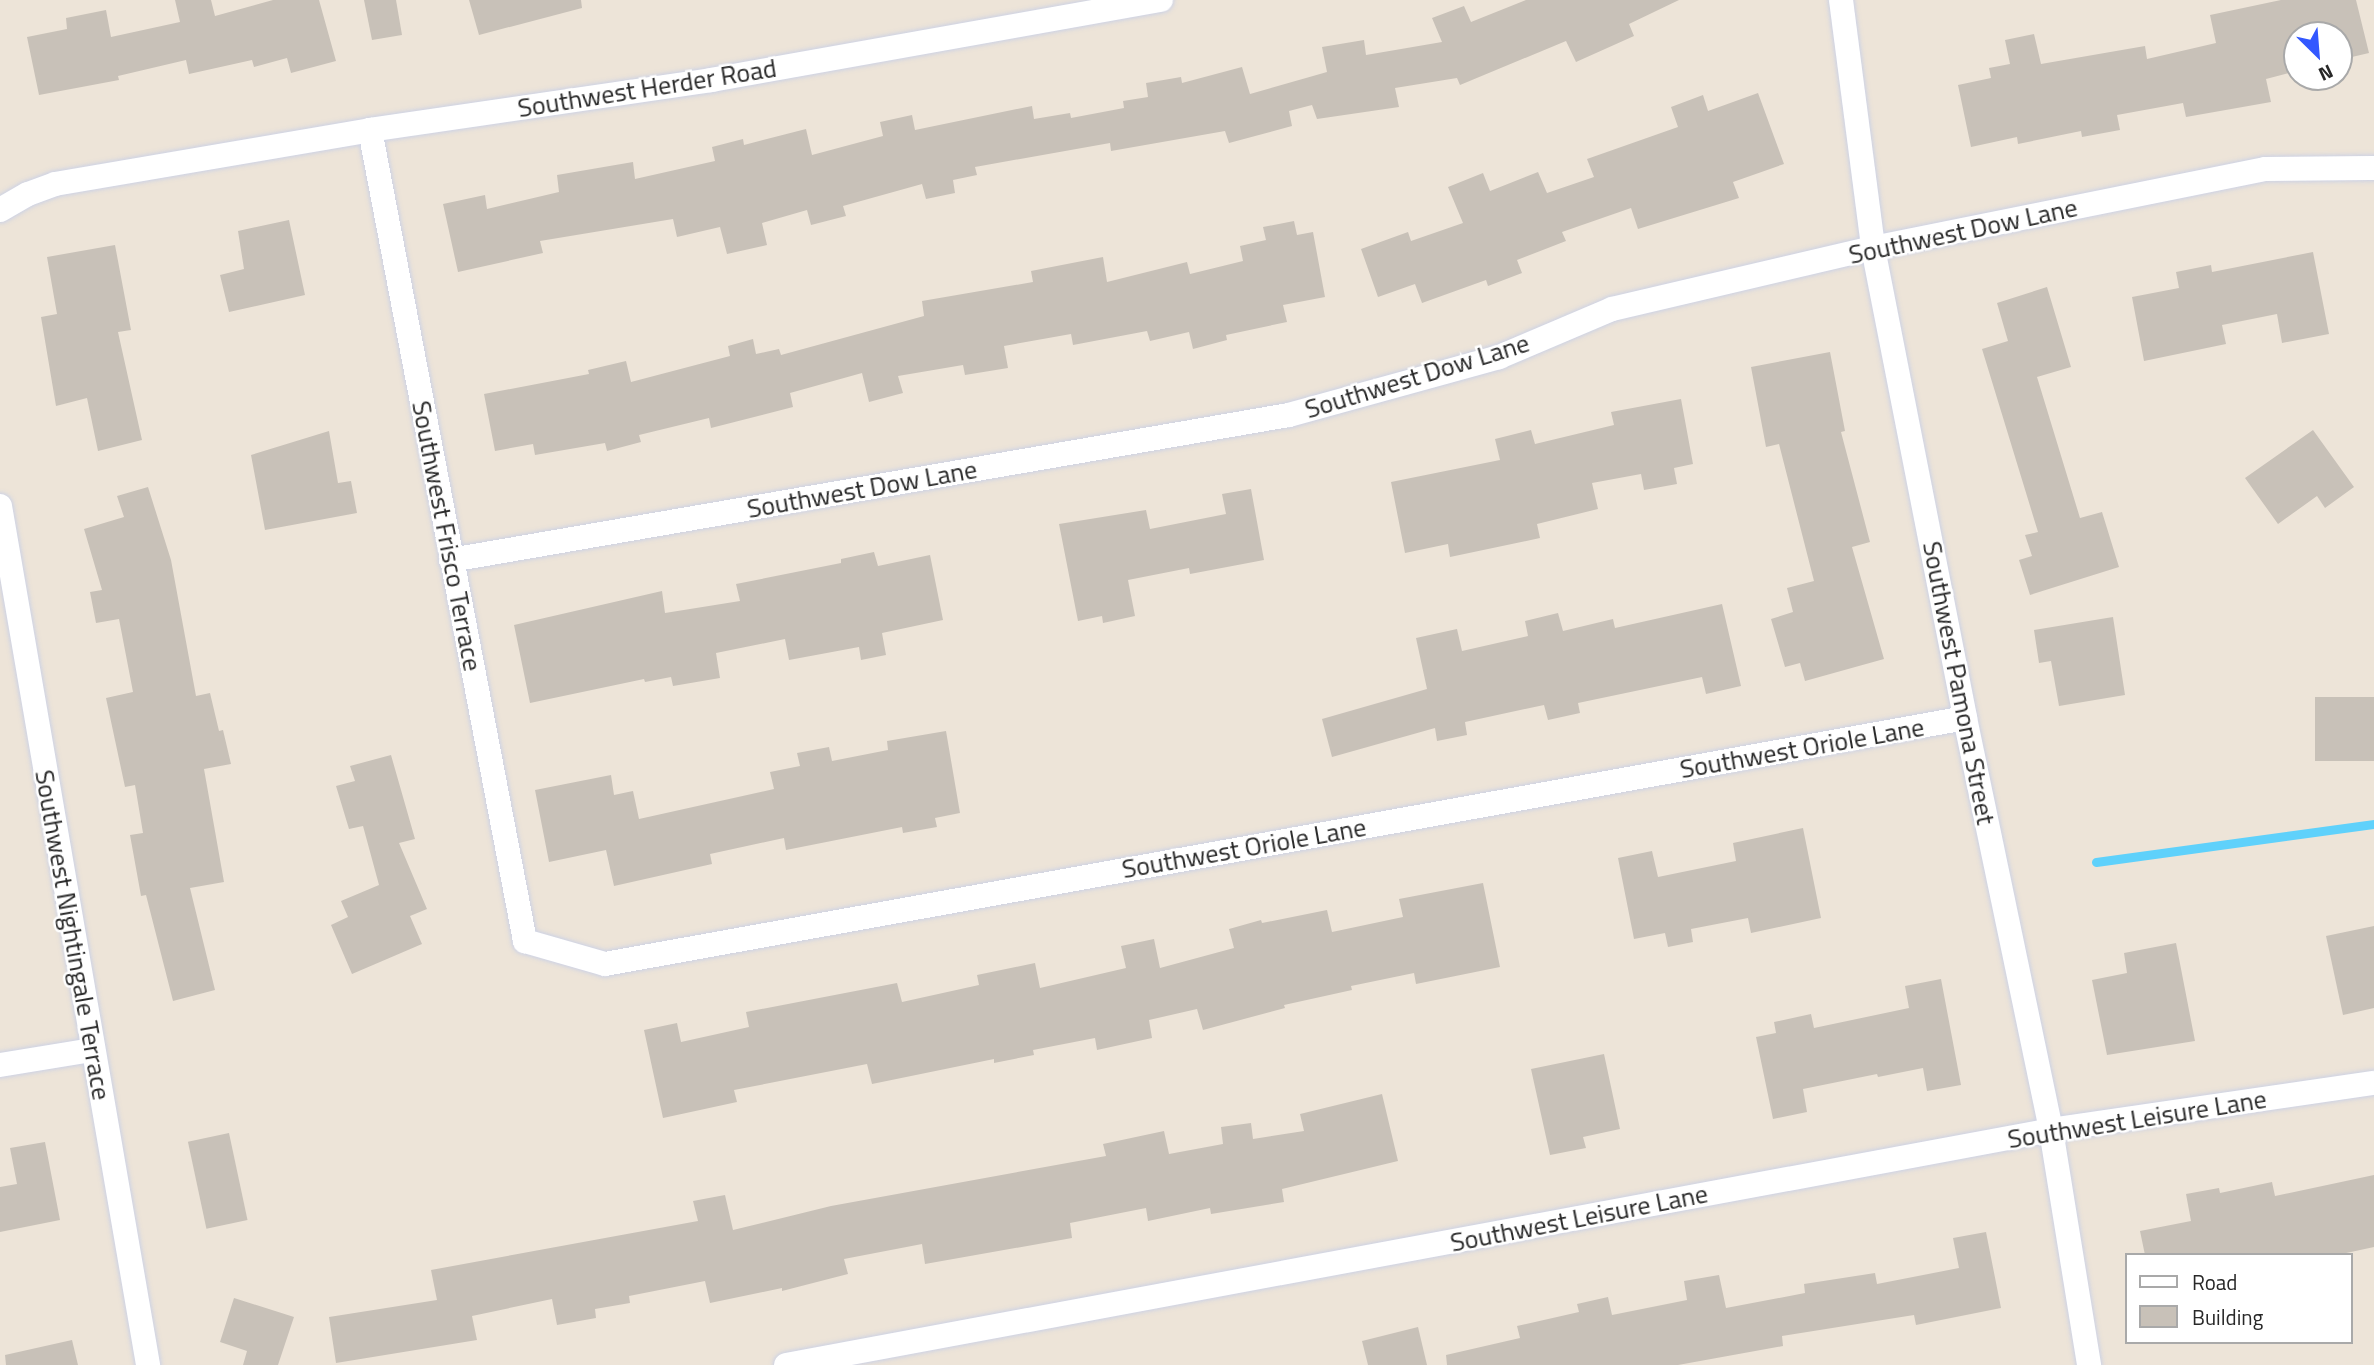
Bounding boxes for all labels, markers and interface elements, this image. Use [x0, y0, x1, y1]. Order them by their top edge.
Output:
north arrow [2283, 21, 2353, 91]
street label: Southwest Herder Road [515, 52, 779, 124]
text: N [2314, 58, 2338, 90]
street label: Southwest Dow Lane [1846, 192, 2080, 270]
street label: Southwest Dow Lane [1301, 327, 1533, 425]
street label: Southwest Frisco Terrace [405, 398, 489, 674]
street label: Southwest Dow Lane [745, 453, 979, 525]
street label: Southwest Pamona Street [1916, 539, 2002, 827]
street label: Southwest Oriole Lane [1678, 711, 1926, 785]
street label: Southwest Nightingale Terrace [29, 768, 117, 1102]
street label: Southwest Oriole Lane [1120, 811, 1368, 885]
street label: Southwest Leisure Lane [2005, 1083, 2269, 1155]
street label: Southwest Leisure Lane [1448, 1178, 1710, 1258]
legend [2126, 1253, 2353, 1344]
text: Road [2192, 1266, 2237, 1298]
text: Building [2192, 1301, 2263, 1333]

